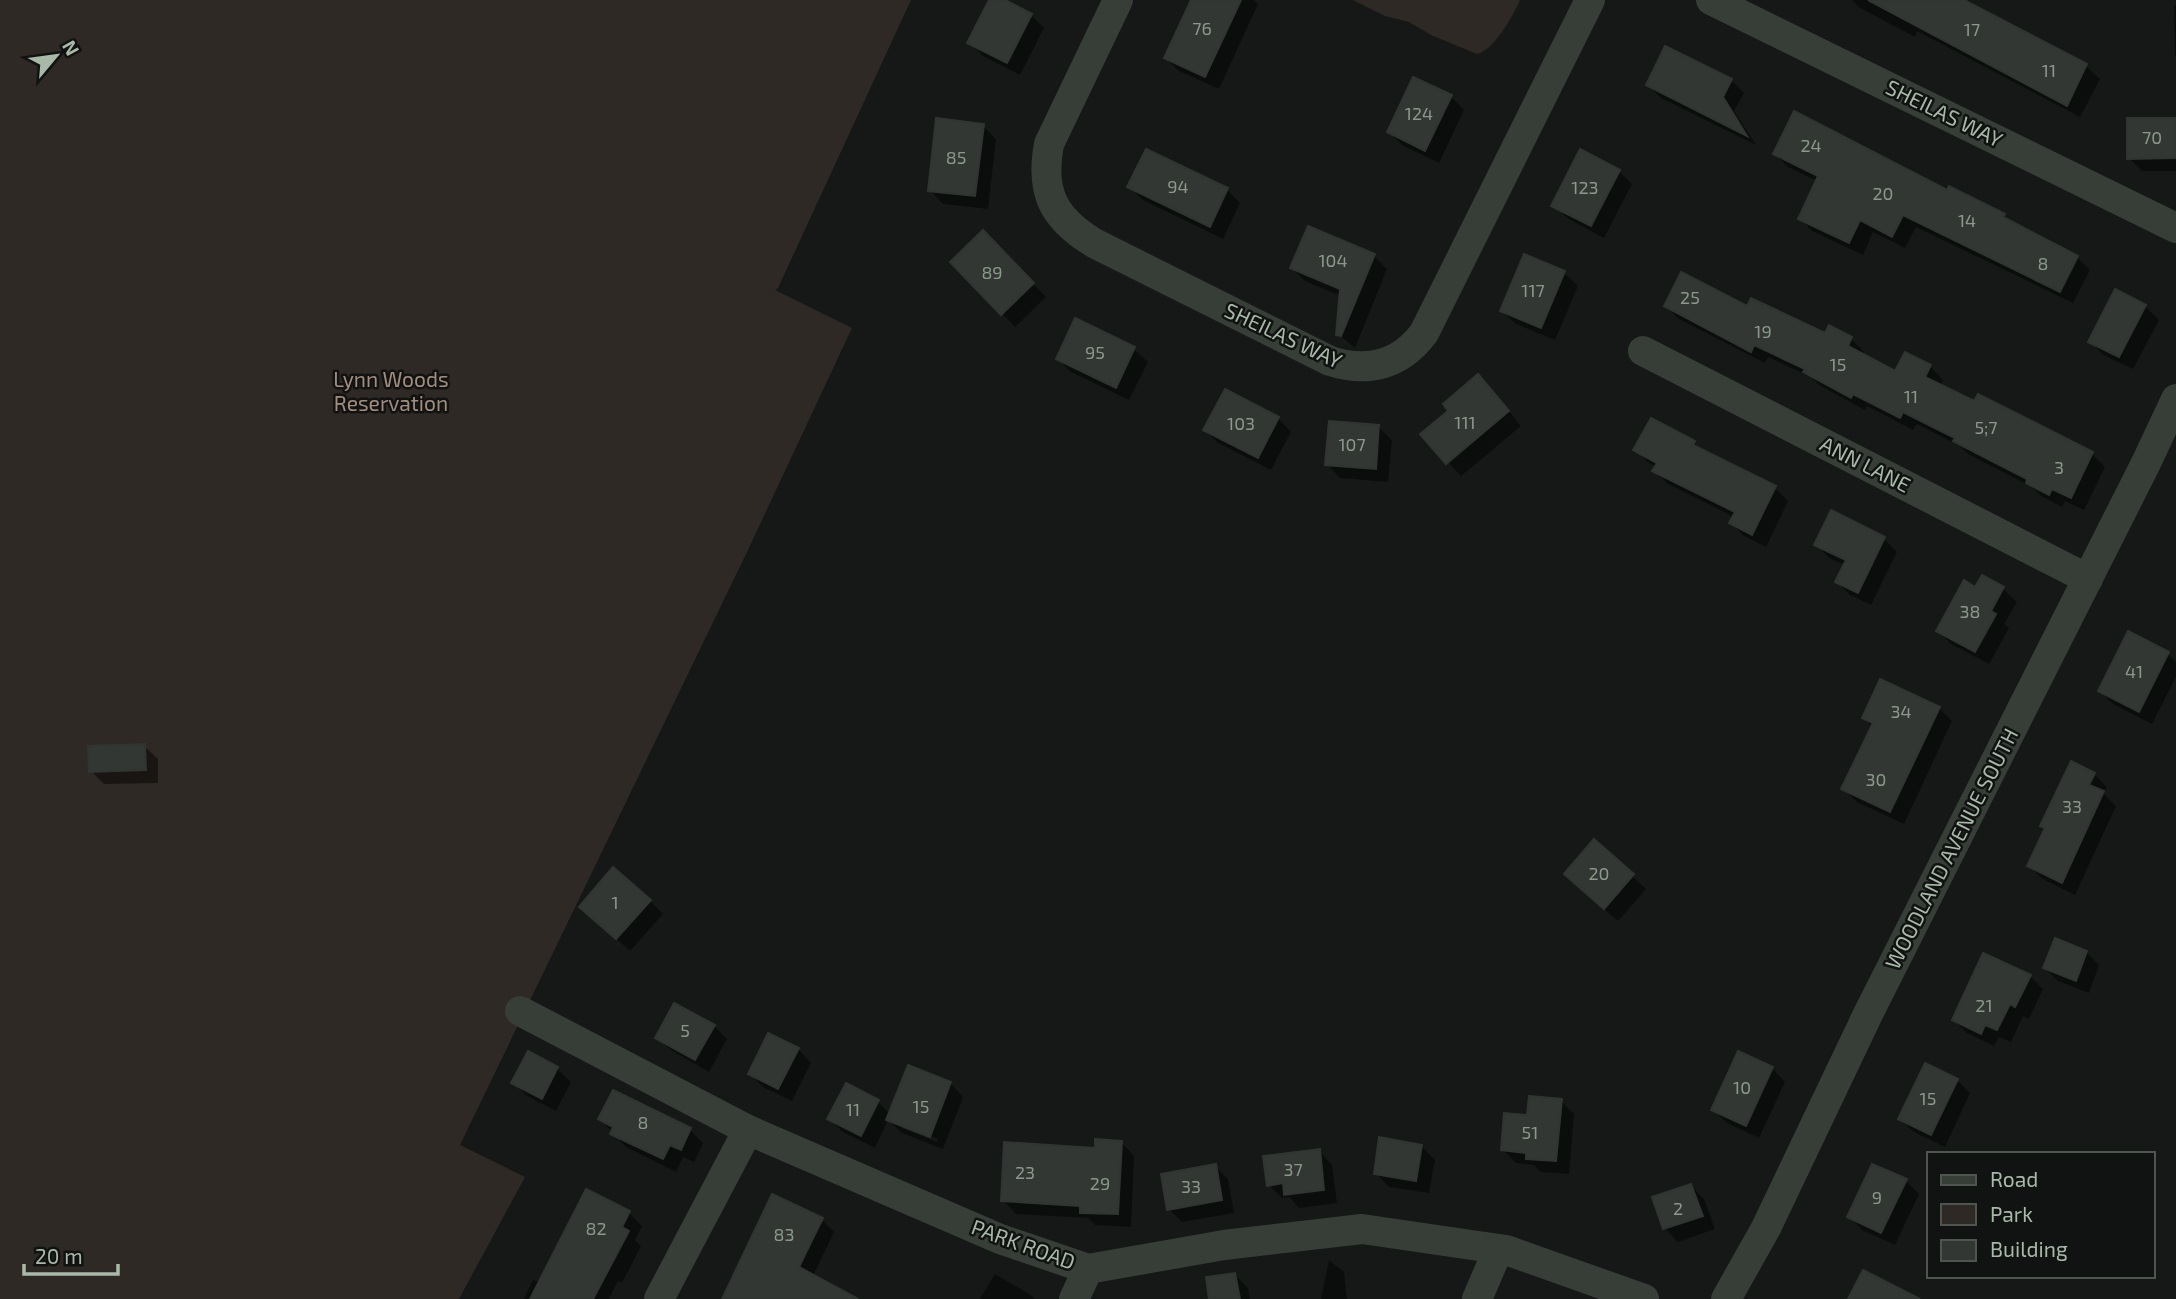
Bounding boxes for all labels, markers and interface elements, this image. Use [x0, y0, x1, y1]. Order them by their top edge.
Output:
house number: 76 [1192, 17, 1212, 39]
house number: 17 [1964, 18, 1980, 40]
north arrow [21, 21, 91, 91]
text: N [58, 36, 85, 59]
house number: 11 [2042, 59, 2056, 81]
street label: SHEILAS WAY [1882, 74, 2007, 152]
house number: 124 [1405, 102, 1433, 124]
house number: 70 [2142, 126, 2162, 148]
house number: 24 [1800, 134, 1822, 156]
house number: 85 [946, 146, 966, 168]
house number: 94 [1167, 175, 1189, 197]
house number: 123 [1571, 176, 1599, 198]
house number: 20 [1873, 182, 1893, 204]
house number: 14 [1958, 209, 1976, 231]
house number: 104 [1318, 249, 1348, 271]
house number: 8 [2038, 252, 2048, 274]
house number: 89 [981, 261, 1003, 283]
house number: 117 [1521, 279, 1545, 301]
house number: 25 [1680, 286, 1700, 308]
street label: SHEILAS WAY [1221, 297, 1346, 373]
house number: 19 [1754, 320, 1772, 342]
house number: 95 [1085, 341, 1105, 363]
house number: 15 [1830, 353, 1846, 375]
park label: Lynn Woods Reservation [333, 366, 449, 415]
house number: 11 [1904, 385, 1918, 407]
house number: 111 [1454, 411, 1476, 433]
house number: 103 [1227, 412, 1255, 434]
house number: 5;7 [1974, 416, 1998, 438]
street label: ANN LANE [1816, 430, 1915, 497]
house number: 107 [1338, 433, 1366, 455]
house number: 3 [2054, 456, 2064, 478]
house number: 38 [1960, 600, 1980, 622]
house number: 41 [2125, 660, 2143, 682]
house number: 34 [1890, 700, 1912, 722]
street label: WOODLAND AVENUE SOUTH [1879, 724, 2022, 973]
house number: 30 [1866, 768, 1886, 790]
house number: 33 [2062, 795, 2082, 817]
house number: 20 [1589, 862, 1609, 884]
house number: 1 [611, 891, 619, 913]
house number: 21 [1975, 994, 1993, 1016]
house number: 5 [680, 1019, 690, 1041]
house number: 10 [1733, 1076, 1751, 1098]
house number: 15 [1920, 1087, 1936, 1109]
house number: 15 [913, 1095, 929, 1117]
house number: 11 [846, 1098, 860, 1120]
house number: 8 [638, 1111, 648, 1133]
house number: 51 [1522, 1121, 1538, 1143]
legend [1927, 1152, 2155, 1278]
house number: 37 [1283, 1158, 1303, 1180]
house number: 23 [1015, 1161, 1035, 1183]
text: Road [1990, 1166, 2038, 1191]
house number: 29 [1090, 1172, 1110, 1194]
house number: 33 [1181, 1175, 1201, 1197]
house number: 9 [1872, 1186, 1882, 1208]
house number: 2 [1673, 1197, 1683, 1219]
text: Park [1990, 1201, 2033, 1226]
street label: PARK ROAD [968, 1213, 1079, 1274]
house number: 82 [585, 1217, 607, 1239]
house number: 83 [774, 1223, 794, 1245]
scale bar [24, 1232, 119, 1276]
text: Building [1990, 1236, 2068, 1261]
text: 20 m [35, 1243, 83, 1268]

